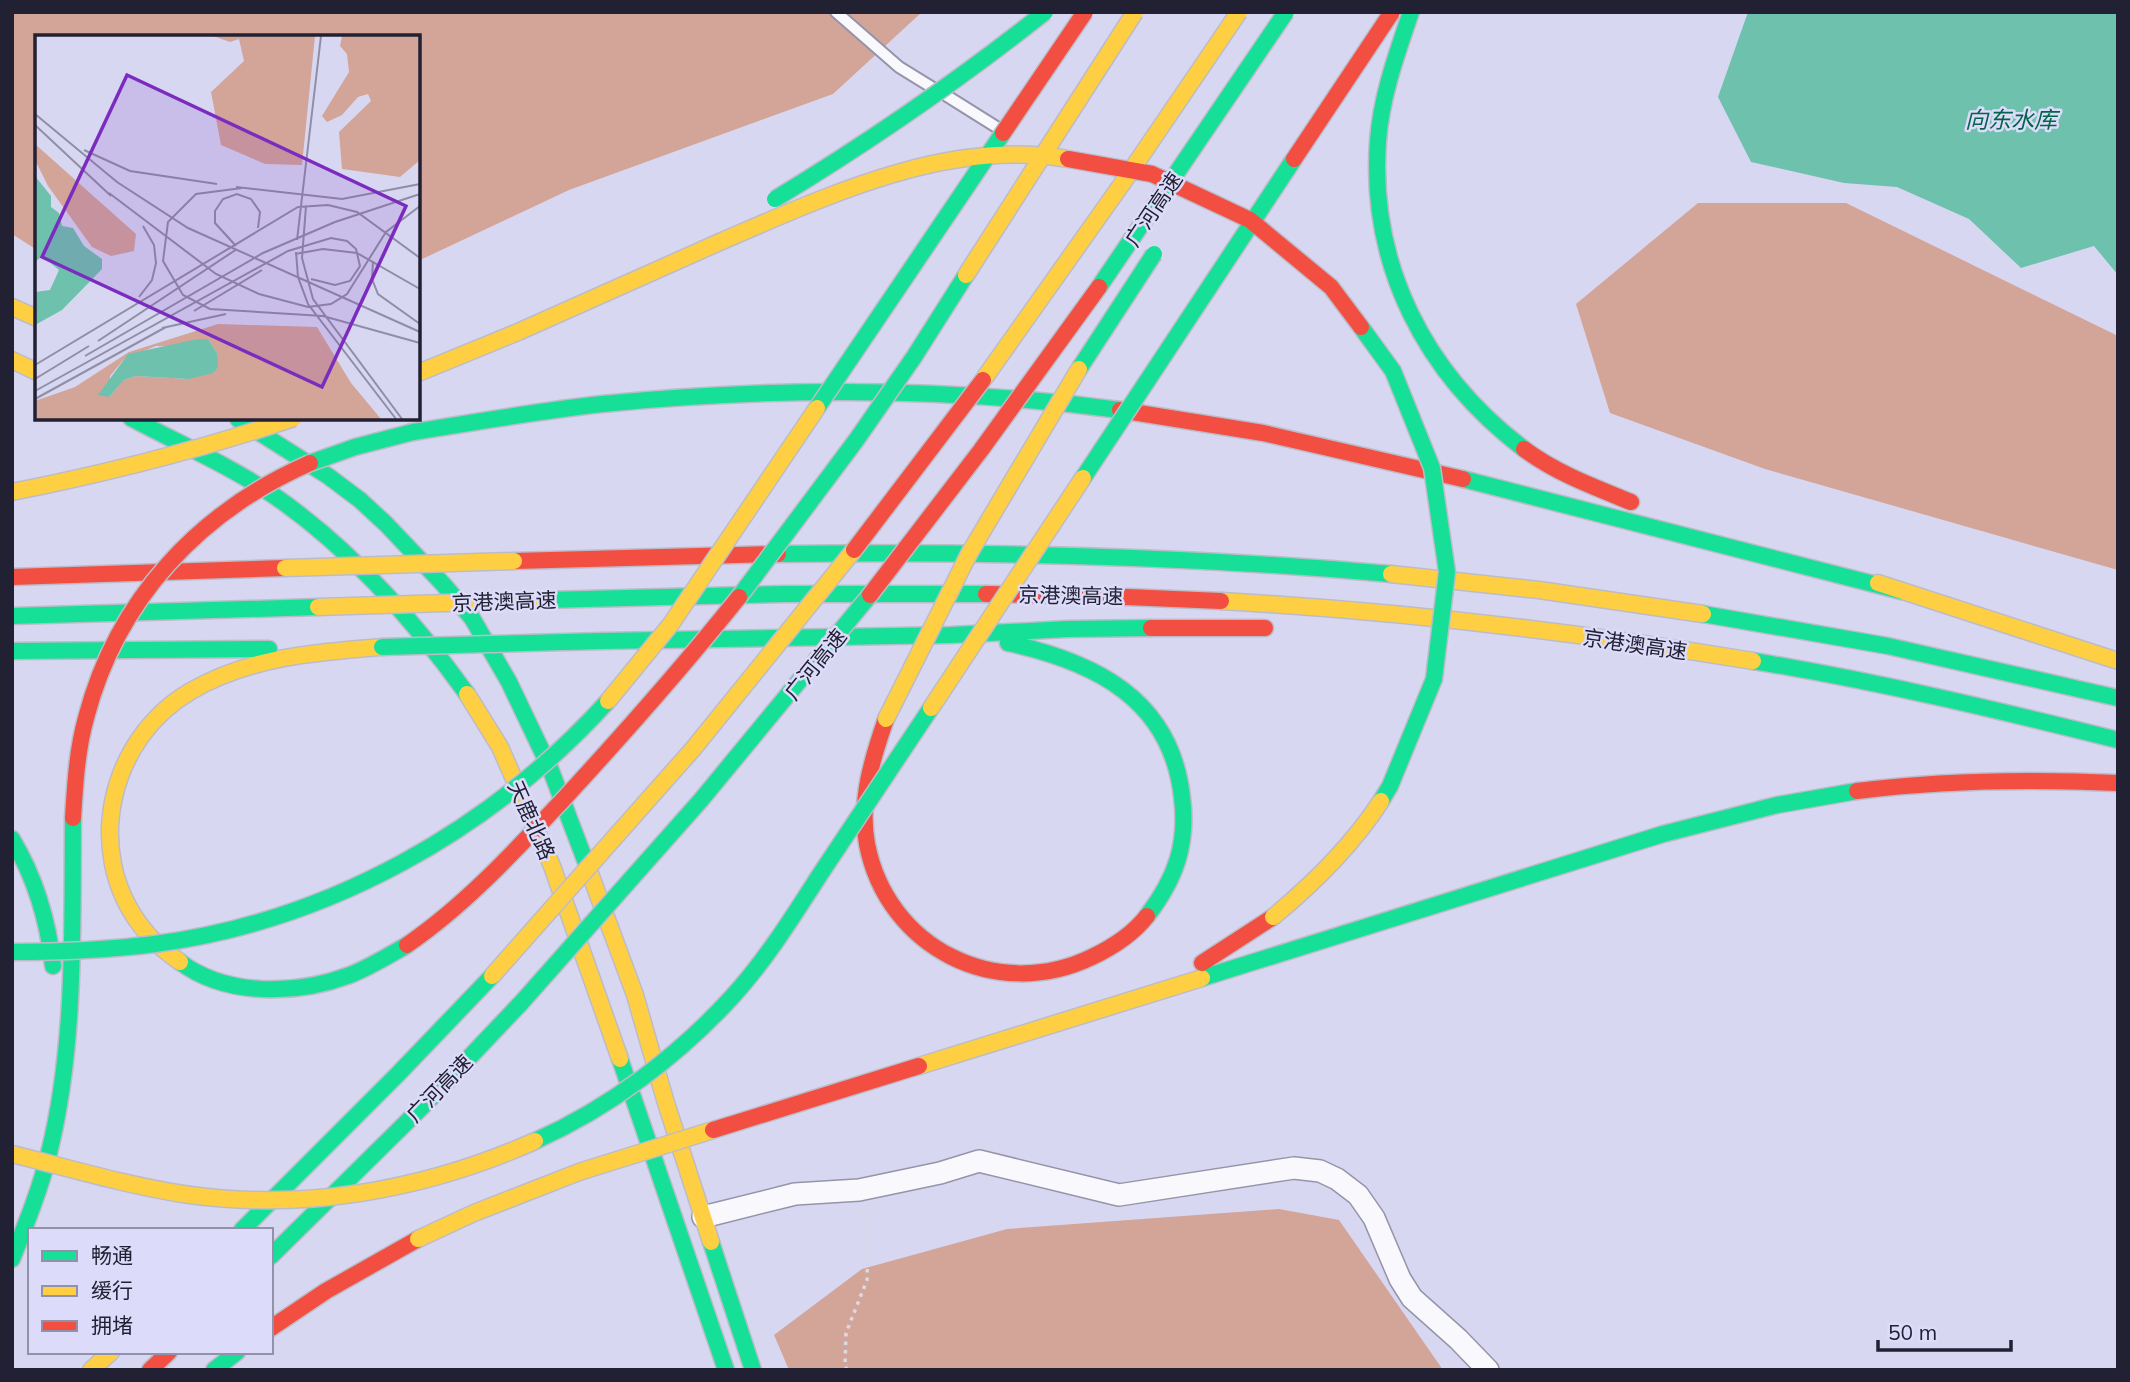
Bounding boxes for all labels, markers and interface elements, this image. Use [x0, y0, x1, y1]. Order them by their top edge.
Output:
inset map [35, 35, 420, 420]
water label: 向东水库 [1965, 105, 2061, 134]
street label: 广河高速 [1119, 167, 1187, 251]
street label: 京港澳高速 [1018, 581, 1124, 609]
street label: 京港澳高速 [451, 586, 557, 616]
street label: 广河高速 [778, 623, 852, 705]
street label: 京港澳高速 [1581, 624, 1689, 664]
street label: 天鹿北路 [503, 776, 561, 864]
street label: 广河高速 [400, 1049, 478, 1127]
legend [28, 1228, 273, 1354]
text: 畅通 [91, 1242, 133, 1268]
text: 缓行 [91, 1277, 133, 1303]
scale bar [1878, 1308, 2011, 1352]
text: 拥堵 [91, 1312, 133, 1338]
text: 50 m [1888, 1319, 1937, 1345]

